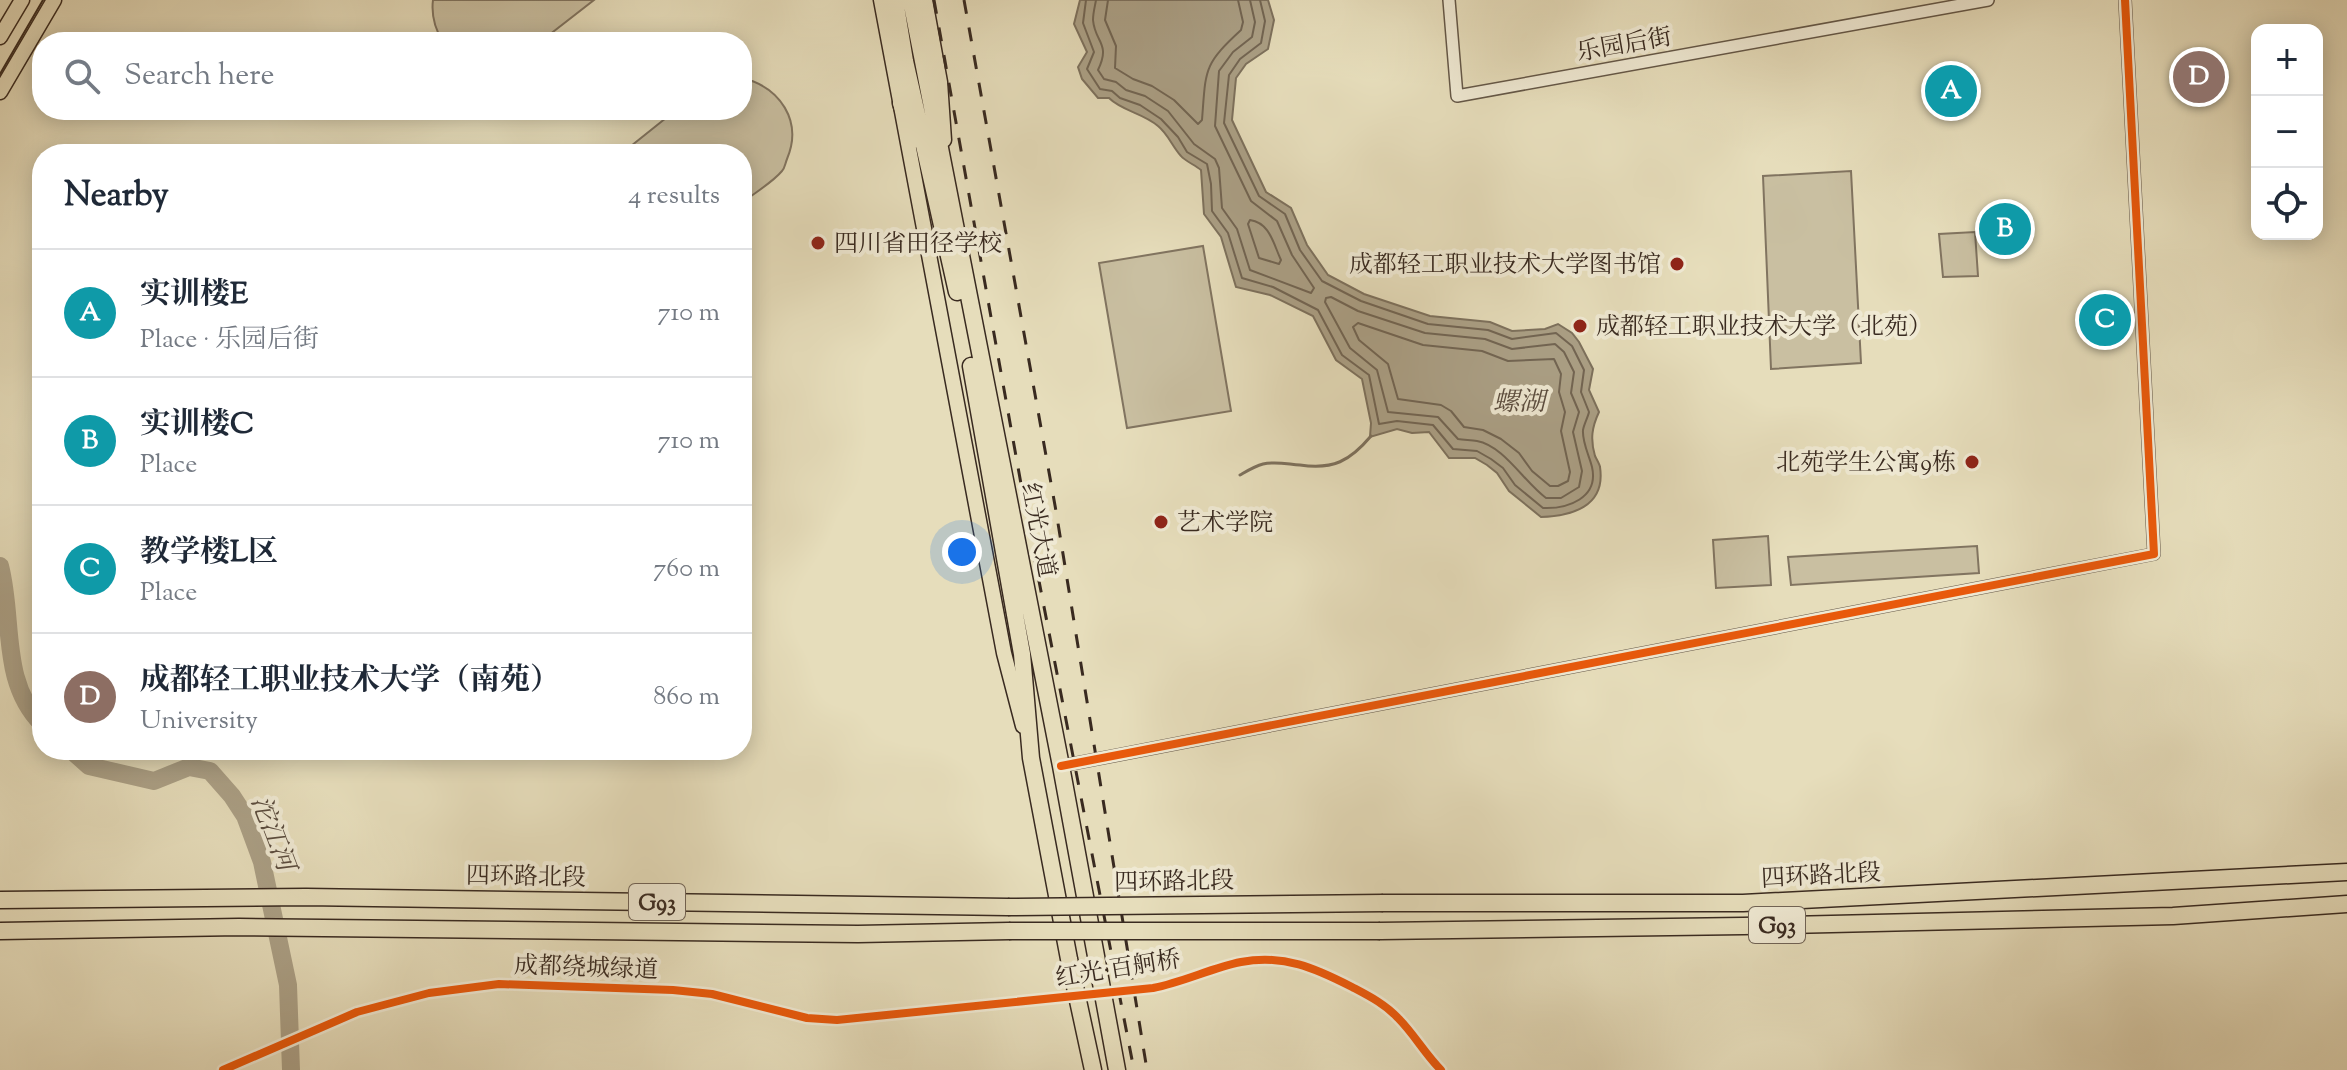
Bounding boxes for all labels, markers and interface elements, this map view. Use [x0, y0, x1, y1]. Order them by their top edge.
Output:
street label: 乐园后街 [1574, 21, 1675, 71]
map controls [2251, 24, 2323, 240]
button: + [2251, 24, 2323, 96]
search box [32, 32, 752, 120]
pin: D [2173, 47, 2225, 107]
icon: search [60, 54, 104, 98]
text: Search here [124, 55, 274, 98]
pin: A [1925, 61, 1977, 121]
button: − [2251, 96, 2323, 168]
button: locate [2251, 168, 2323, 240]
text: Nearby [64, 172, 169, 221]
text: 4 results [628, 178, 720, 215]
pin: B [1979, 199, 2031, 259]
place label: 四川省田径学校 [834, 228, 1002, 262]
marker: 四川省田径学校 [809, 234, 827, 252]
place label: 成都轻工职业技术大学图书馆 [1349, 249, 1661, 283]
marker: 成都轻工职业技术大学图书馆 [1668, 255, 1686, 273]
text: 实训楼E [140, 274, 248, 317]
pin: C [2079, 290, 2131, 350]
text: A [79, 295, 101, 332]
text: 710 m [658, 295, 720, 332]
place label: 成都轻工职业技术大学（北苑） [1596, 311, 1932, 345]
marker: 成都轻工职业技术大学（北苑） [1571, 317, 1589, 335]
text: Place · 乐园后街 [140, 322, 319, 359]
water label: 螺湖 [1493, 385, 1549, 422]
text: 实训楼C [140, 404, 254, 447]
text: B [82, 423, 98, 460]
text: 710 m [658, 423, 720, 460]
text: Place [140, 447, 197, 484]
place label: 北苑学生公寓9栋 [1776, 447, 1956, 481]
marker: 北苑学生公寓9栋 [1963, 453, 1981, 471]
street label: 红光大道 [1011, 480, 1063, 581]
place label: 艺术学院 [1177, 507, 1273, 541]
marker: 艺术学院 [1152, 513, 1170, 531]
text: 教学楼L区 [140, 532, 278, 575]
your location [942, 532, 982, 572]
text: C [80, 551, 100, 588]
text: 760 m [653, 551, 720, 588]
text: Place [140, 575, 197, 612]
text: 成都轻工职业技术大学（南苑） [140, 660, 560, 703]
text: D [80, 679, 100, 716]
text: 860 m [653, 679, 720, 716]
text: University [140, 703, 258, 740]
water label: 沱江河 [240, 791, 304, 881]
street label: 四环路北段 [1760, 857, 1882, 897]
street label: 四环路北段 [466, 860, 586, 896]
street label: 四环路北段 [1114, 865, 1234, 901]
road number: G93 [629, 884, 685, 920]
road number: G93 [1749, 907, 1805, 943]
street label: 红光·百舸桥 [1053, 943, 1183, 997]
street label: 成都绕城绿道 [513, 949, 658, 989]

